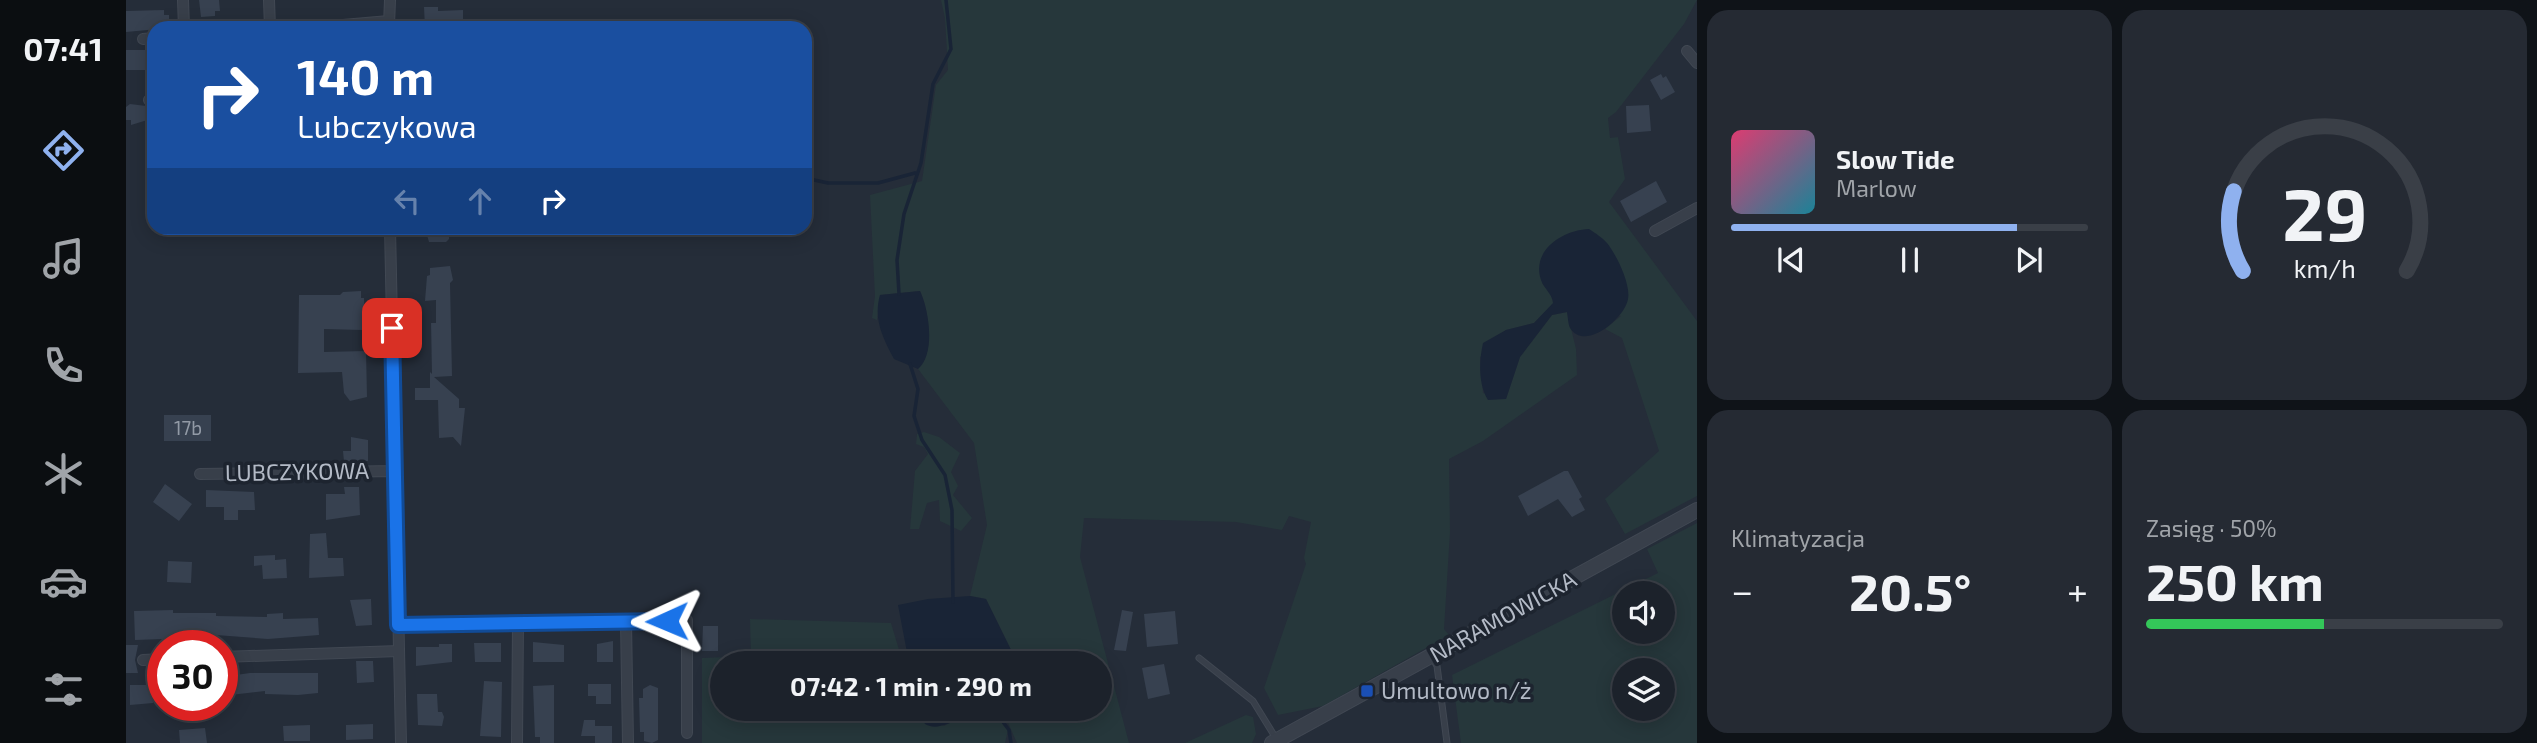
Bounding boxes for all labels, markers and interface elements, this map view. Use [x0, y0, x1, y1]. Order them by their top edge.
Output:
text: 07:41 [23, 29, 103, 67]
text: 140 m [297, 46, 434, 105]
icon: right [182, 49, 273, 140]
text: Lubczykowa [297, 106, 477, 144]
icon: directions [39, 126, 88, 175]
text: Slow Tide [1836, 143, 1955, 174]
text: 29 [2282, 168, 2367, 256]
text: Marlow [1836, 174, 1917, 202]
icon: left [388, 182, 426, 220]
icon: ahead [461, 182, 499, 220]
icon: right [534, 182, 572, 220]
icon: music [39, 234, 88, 283]
icon: previous [1772, 241, 1810, 279]
icon: pause [1891, 241, 1929, 279]
icon: next [2010, 241, 2048, 279]
text: km/h [2293, 253, 2356, 283]
pin [362, 298, 422, 358]
icon: arrive [373, 309, 411, 347]
icon: phone [39, 341, 88, 390]
house number: 17b [174, 416, 202, 439]
icon: climate [39, 449, 88, 498]
street label: LUBCZYKOWA [225, 456, 370, 486]
text: Zasięg · 50% [2146, 514, 2277, 542]
text: Klimatyzacja [1731, 524, 1865, 552]
text: 250 km [2146, 549, 2324, 611]
icon: car [39, 557, 88, 606]
text: 20.5° [1849, 559, 1971, 621]
street label: NARAMOWICKA [1424, 564, 1581, 668]
text: − [1731, 567, 1753, 613]
text: + [2067, 567, 2088, 613]
map controls [1612, 581, 1675, 721]
button: sound [1612, 581, 1675, 644]
position arrow [630, 584, 704, 658]
speed limit sign: 30 [147, 630, 238, 721]
button: layers [1612, 658, 1675, 721]
icon: filters [39, 665, 88, 714]
text: 07:42 · 1 min · 290 m [790, 670, 1032, 701]
place label: Umultowo n/ż [1381, 676, 1532, 704]
marker: Umultowo n/ż [1359, 683, 1375, 699]

